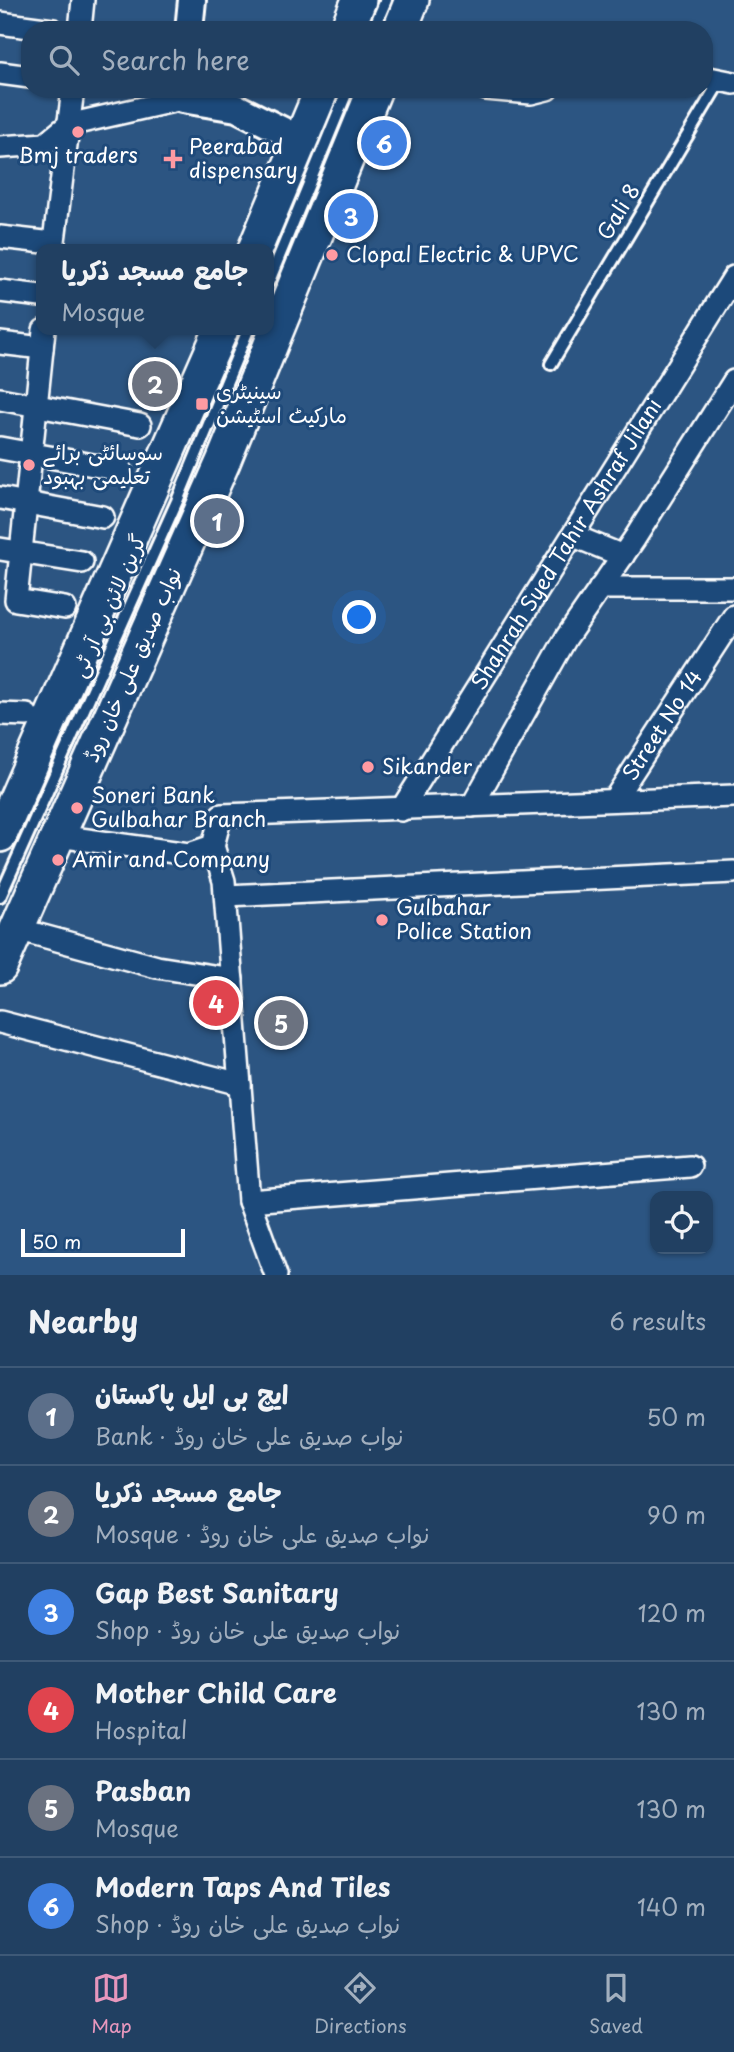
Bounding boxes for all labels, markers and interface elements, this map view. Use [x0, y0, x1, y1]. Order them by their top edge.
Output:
search box [21, 21, 713, 98]
text: Search here [101, 40, 250, 79]
icon: search [45, 41, 83, 79]
pin: 6 [361, 117, 407, 169]
marker: Bmj traders [70, 124, 86, 140]
place label: Peerabad dispensary [189, 129, 298, 185]
place label: Bmj traders [18, 138, 138, 170]
marker: Peerabad dispensary [163, 149, 183, 169]
street label: Gali 8 [588, 177, 647, 245]
pin: 3 [328, 190, 374, 242]
place label: Clopal Electric & UPVC [346, 237, 579, 269]
popup [36, 244, 274, 335]
marker: Clopal Electric & UPVC [324, 247, 340, 263]
text: جامع مسجد ذکریا [62, 250, 248, 289]
text: Mosque [62, 294, 145, 329]
pin: 2 [132, 358, 178, 410]
place label: سینیٹری مارکیٹ اسٹیشن [216, 374, 347, 430]
street label: Shahrah Syed Tahir Ashraf Jilani [462, 391, 668, 696]
marker: سینیٹری مارکیٹ اسٹیشن [194, 396, 210, 412]
place label: سوسائٹی برائے تعلیمی بہبود [43, 435, 163, 491]
marker: سوسائٹی برائے تعلیمی بہبود [21, 457, 37, 473]
pin: 1 [194, 495, 240, 547]
street label: گرین لائن بی آر ٹی [61, 528, 153, 682]
street label: نواب صدیق علی خان روڈ [74, 562, 188, 767]
your location [342, 600, 376, 634]
street label: Street No 14 [613, 663, 709, 786]
place label: Sikander [382, 749, 472, 781]
marker: Sikander [360, 759, 376, 775]
place label: Soneri Bank Gulbahar Branch [91, 778, 266, 834]
marker: Soneri Bank Gulbahar Branch [69, 800, 85, 816]
place label: Amir and Company [72, 842, 270, 874]
marker: Amir and Company [50, 852, 66, 868]
place label: Gulbahar Police Station [396, 890, 532, 946]
marker: Gulbahar Police Station [374, 912, 390, 928]
pin: 4 [193, 977, 239, 1029]
pin: 5 [258, 997, 304, 1049]
map controls [650, 1191, 713, 1254]
button: locate [650, 1191, 713, 1254]
scale bar [21, 1226, 186, 1258]
text: 50 m [32, 1227, 81, 1255]
text: Nearby [28, 1298, 138, 1343]
text: 6 results [610, 1303, 706, 1338]
text: ایچ بی ایل پاکستان [95, 1374, 288, 1413]
text: 1 [46, 1399, 57, 1434]
text: 50 m [646, 1399, 706, 1434]
text: Bank · نواب صدیق علی خان روڈ [95, 1418, 403, 1453]
text: جامع مسجد ذکریا [95, 1472, 282, 1511]
text: 2 [43, 1497, 59, 1532]
text: 90 m [647, 1497, 706, 1532]
text: Mosque · نواب صدیق علی خان روڈ [95, 1516, 429, 1551]
text: Gap Best Sanitary [95, 1573, 339, 1612]
text: 3 [43, 1595, 59, 1630]
text: 120 m [638, 1595, 706, 1630]
text: Shop · نواب صدیق علی خان روڈ [95, 1612, 400, 1647]
text: Mother Child Care [95, 1673, 337, 1712]
text: 4 [43, 1693, 59, 1728]
text: 130 m [636, 1693, 706, 1728]
text: Hospital [95, 1712, 187, 1747]
text: Pasban [95, 1771, 191, 1810]
text: 5 [44, 1791, 58, 1826]
text: 130 m [636, 1791, 706, 1826]
text: Mosque [95, 1810, 179, 1845]
text: Modern Taps And Tiles [95, 1867, 390, 1906]
text: 6 [43, 1889, 59, 1924]
text: 140 m [637, 1889, 706, 1924]
text: Shop · نواب صدیق علی خان روڈ [95, 1906, 400, 1941]
tab: Map [91, 1969, 132, 2039]
tab: Directions [314, 1969, 407, 2039]
tab: Saved [589, 1969, 643, 2039]

